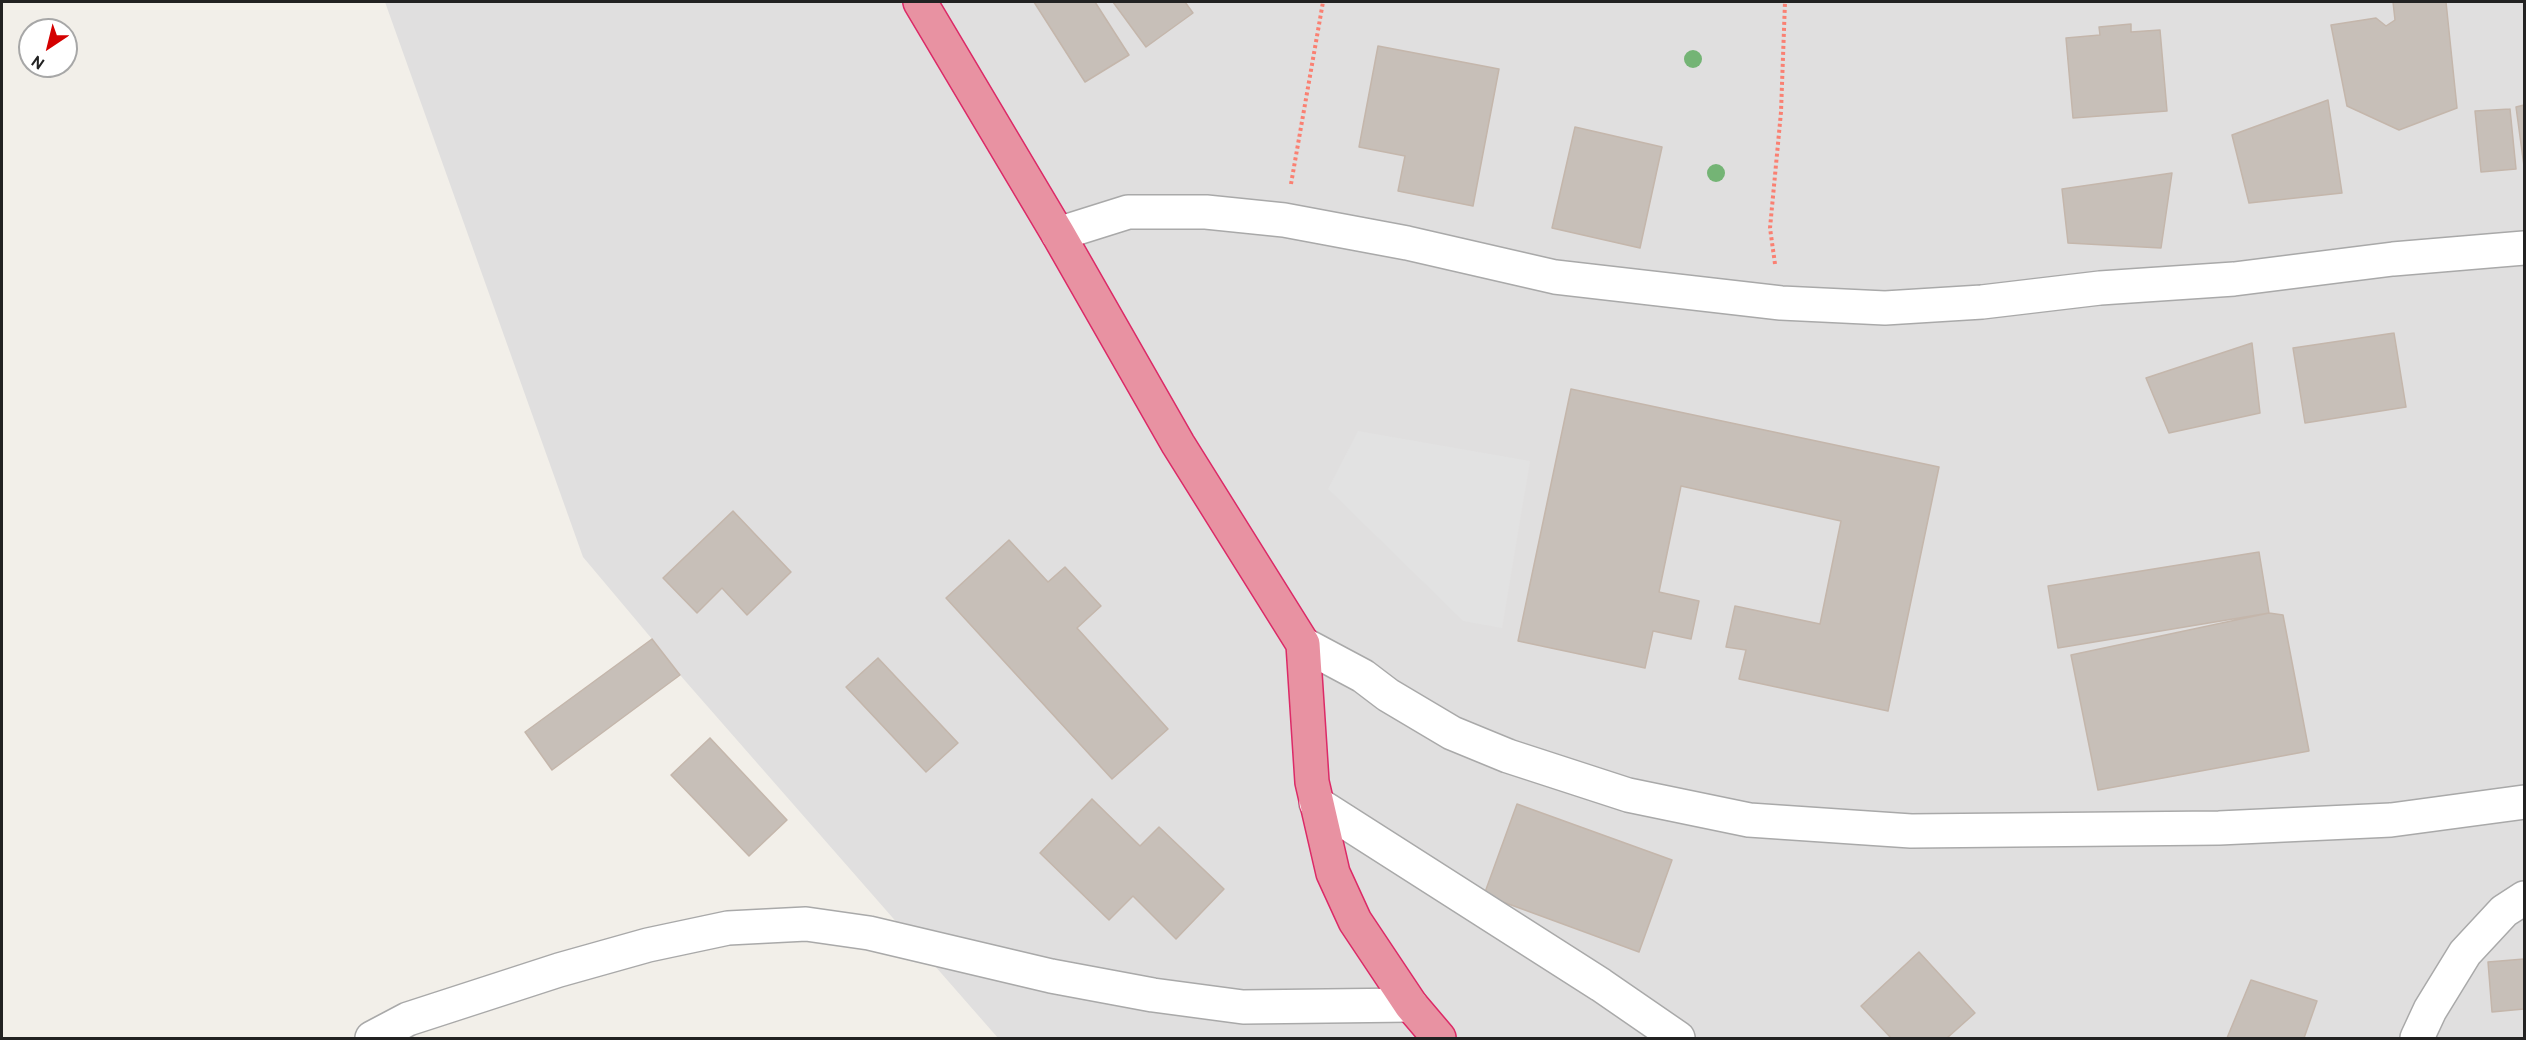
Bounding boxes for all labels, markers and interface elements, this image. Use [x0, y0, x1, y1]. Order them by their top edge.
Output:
north arrow [18, 18, 78, 78]
text: N [28, 50, 49, 73]

